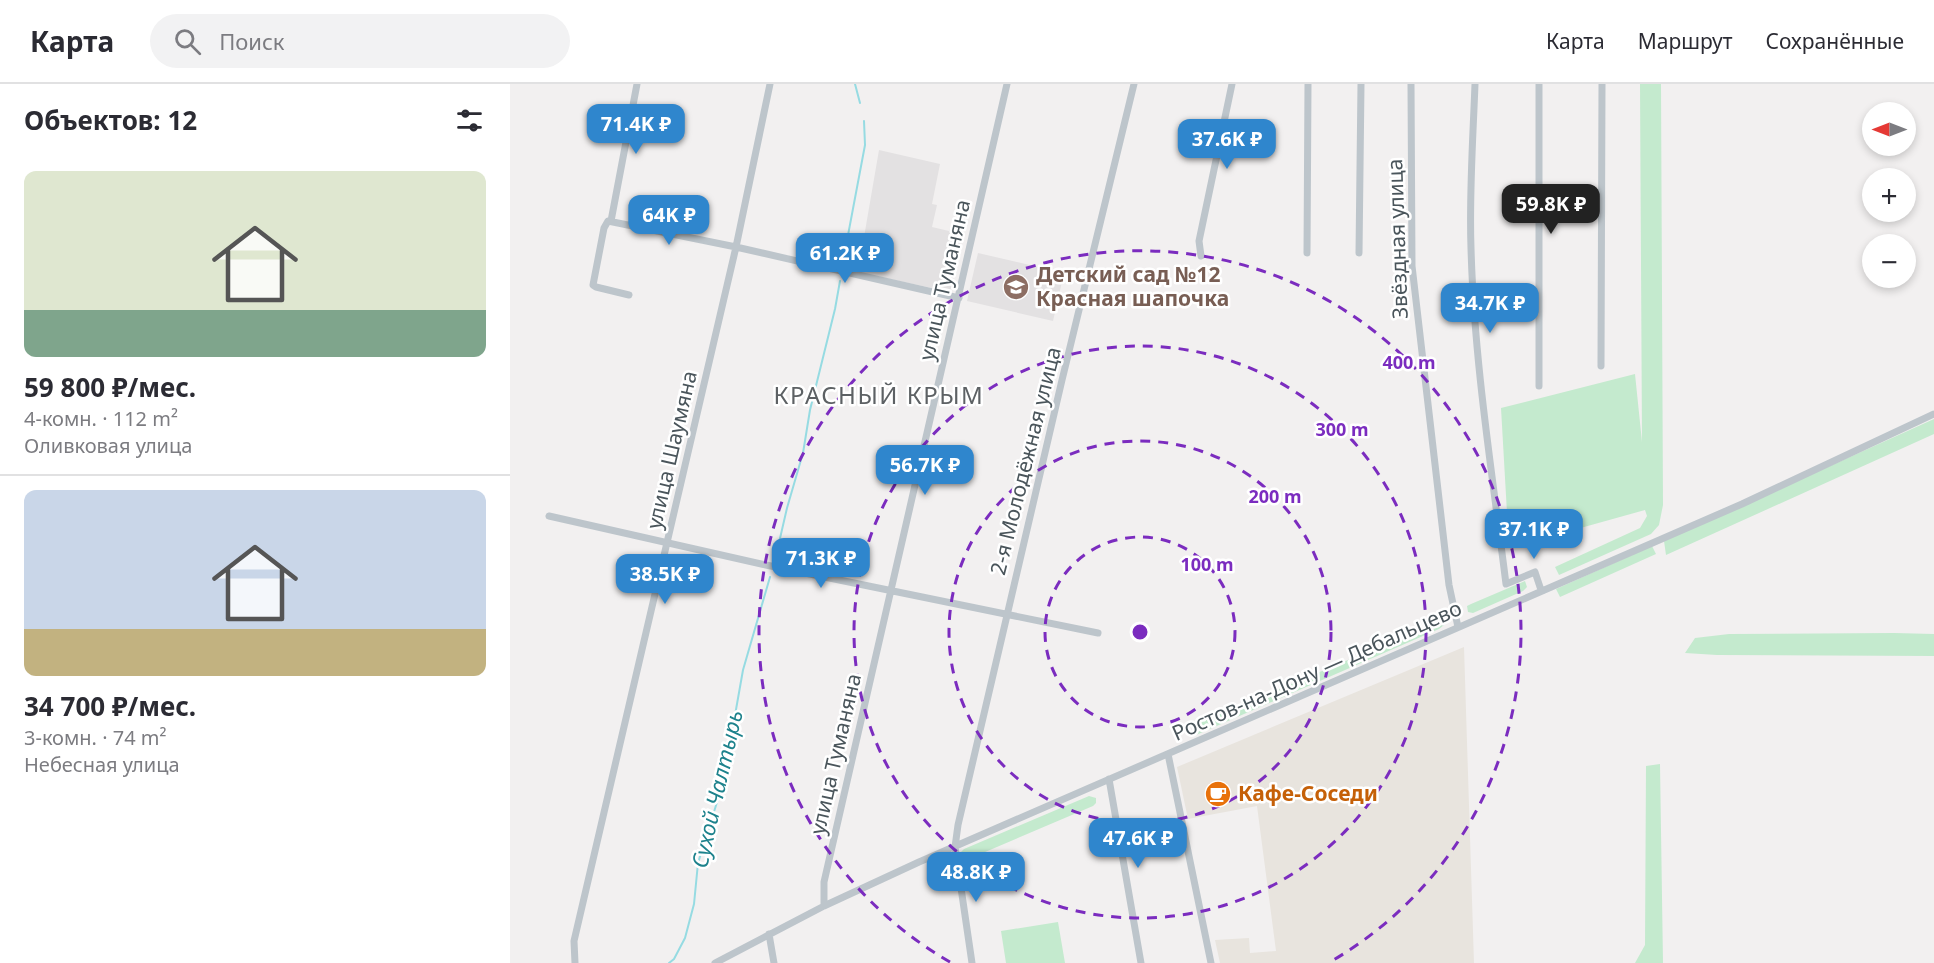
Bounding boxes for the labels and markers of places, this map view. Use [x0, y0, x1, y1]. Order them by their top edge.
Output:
pin: 71.4K ₽ [581, 104, 691, 155]
pin: 37.6K ₽ [1172, 119, 1282, 170]
pin: 59.8K ₽ [1496, 184, 1606, 235]
pin: 64K ₽ [627, 195, 711, 246]
pin: 61.2K ₽ [790, 233, 900, 284]
place label: Детский сад №12 Красная шапочка [1036, 260, 1229, 312]
school or university icon: Детский сад №12 Красная шапочка [1001, 272, 1031, 302]
pin: 34.7K ₽ [1435, 283, 1545, 334]
pin: 56.7K ₽ [870, 445, 980, 496]
pin: 37.1K ₽ [1479, 509, 1589, 560]
pin: 71.3K ₽ [766, 538, 876, 589]
pin: 38.5K ₽ [610, 554, 720, 605]
centre of rings [1130, 622, 1150, 642]
cafe icon: Кафе-Соседи [1203, 779, 1233, 809]
place label: Кафе-Соседи [1238, 779, 1378, 807]
pin: 47.6K ₽ [1083, 818, 1193, 869]
pin: 48.8K ₽ [921, 852, 1031, 903]

